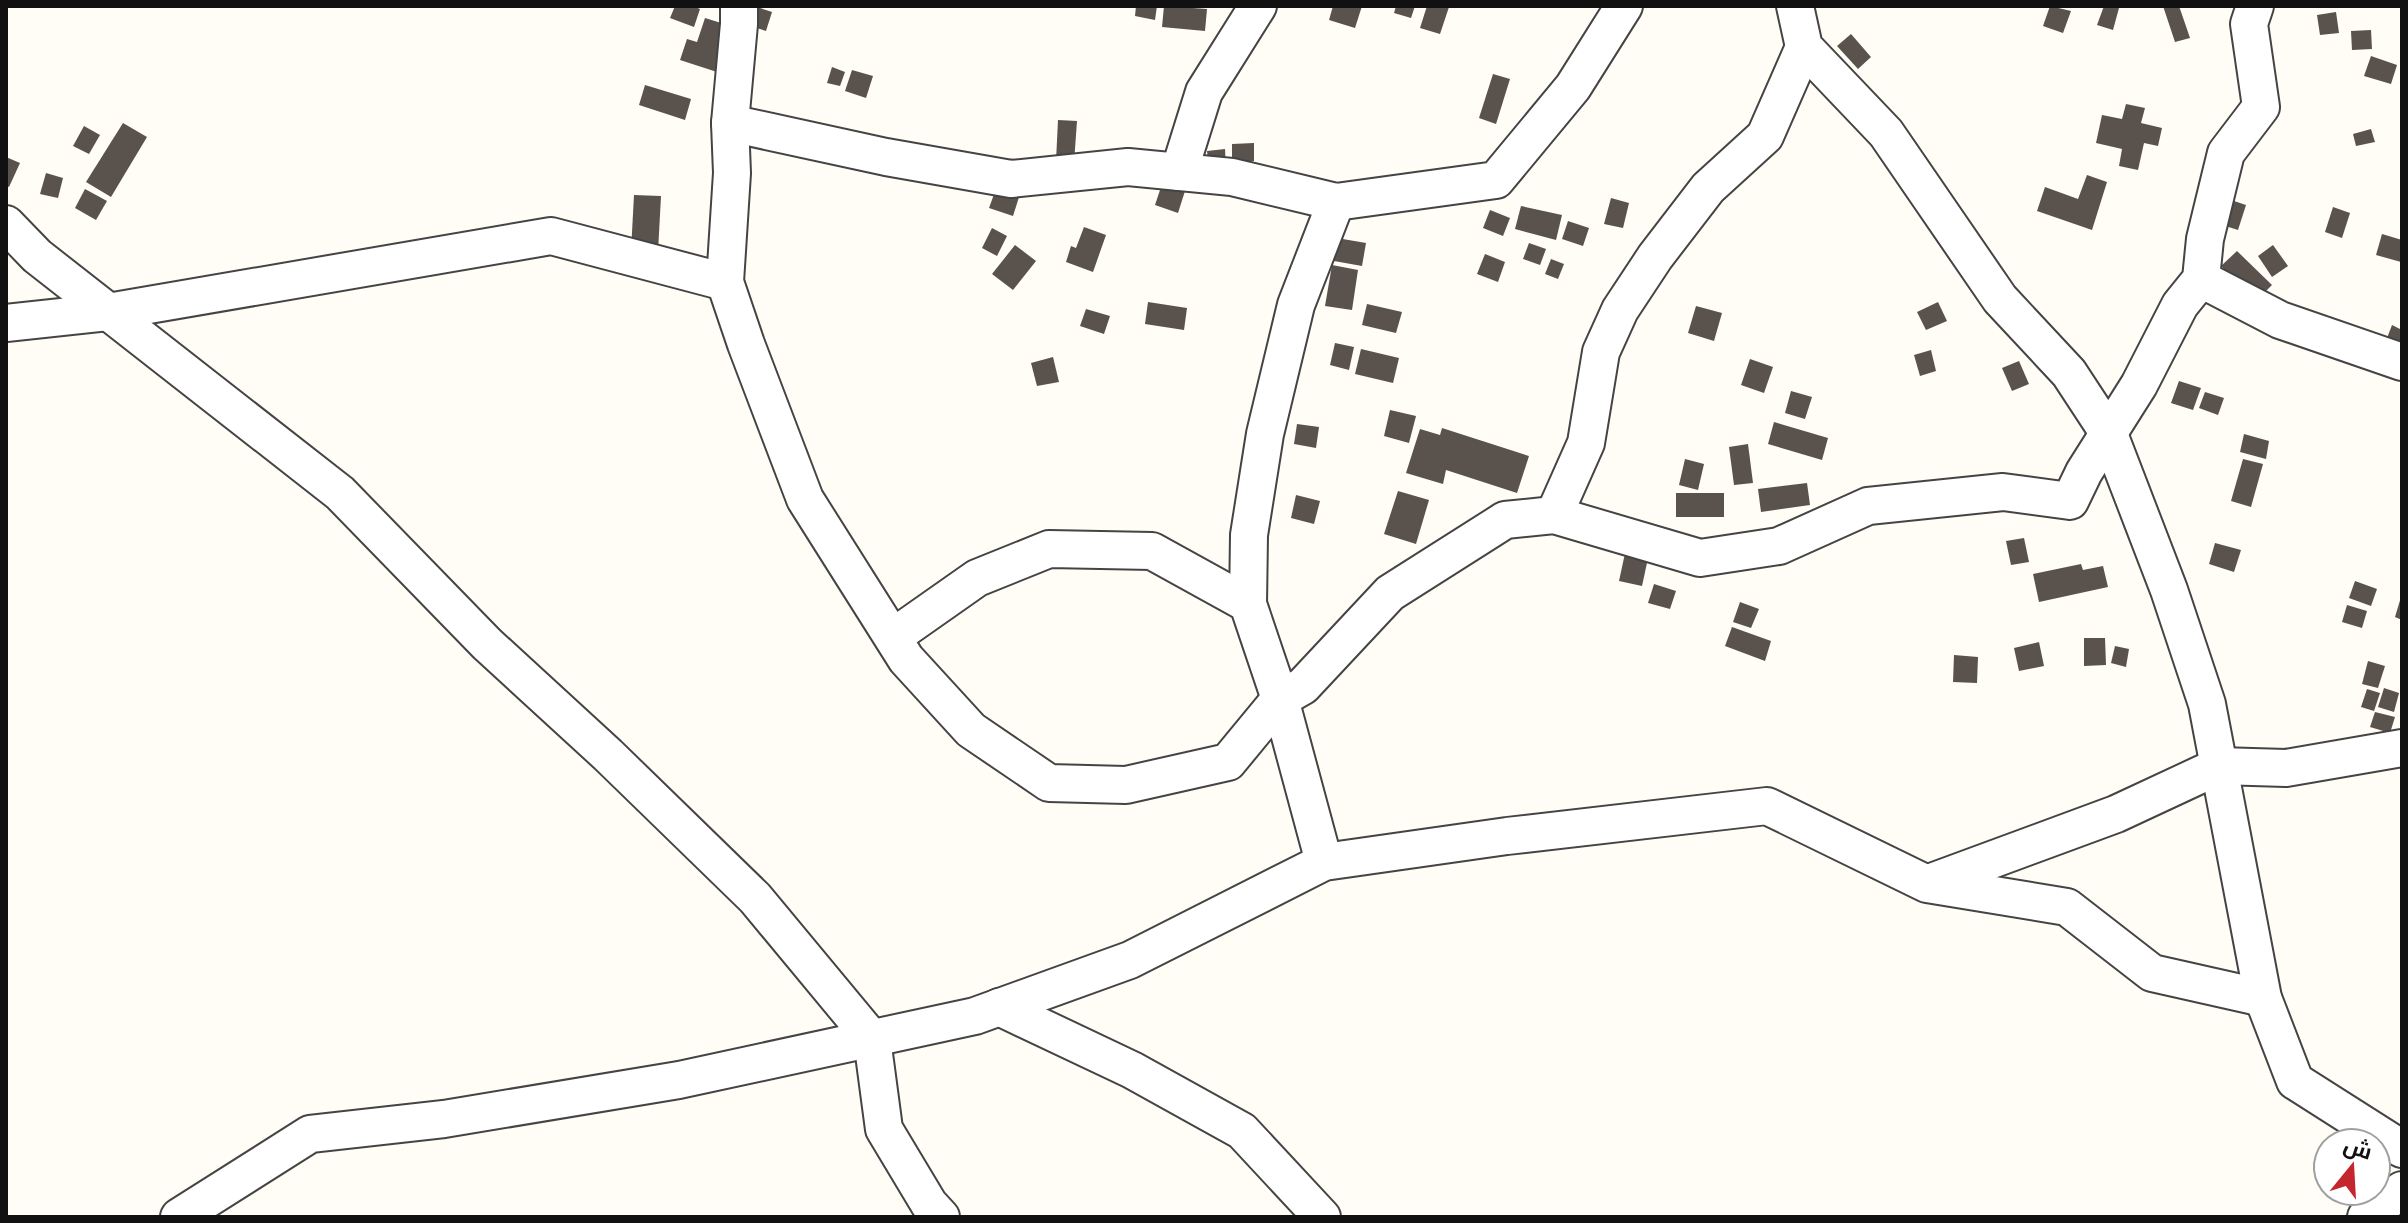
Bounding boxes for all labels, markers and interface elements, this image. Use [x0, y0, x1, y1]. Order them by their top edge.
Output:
text: ش [2338, 1124, 2378, 1172]
north arrow [2312, 1127, 2392, 1207]

